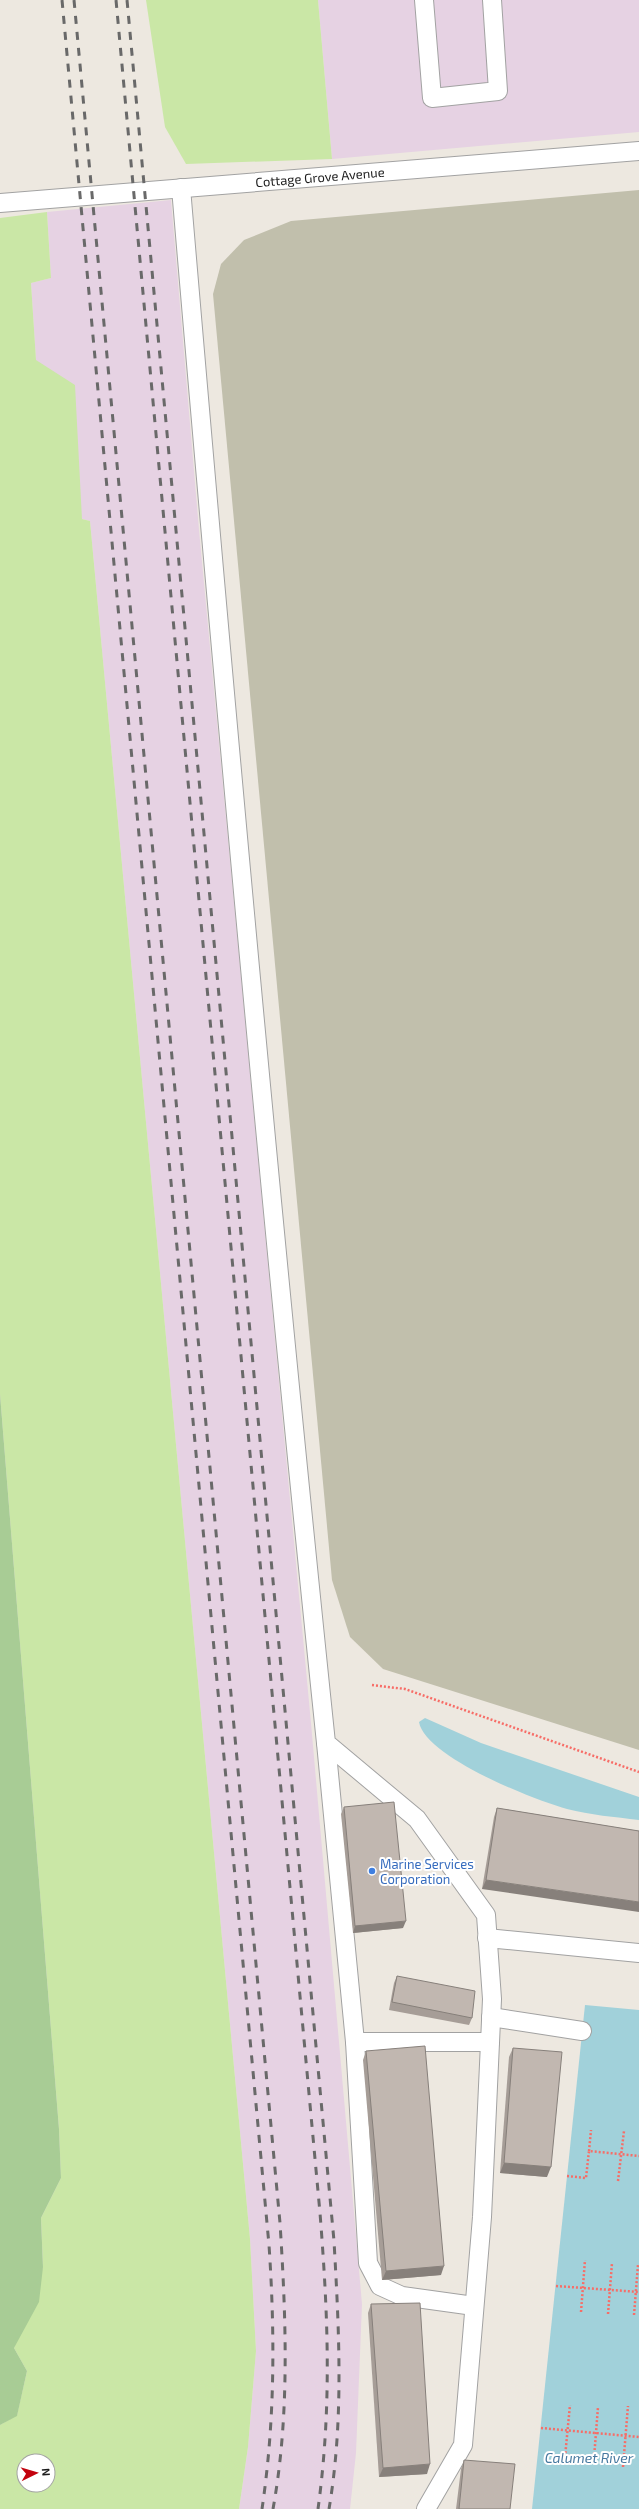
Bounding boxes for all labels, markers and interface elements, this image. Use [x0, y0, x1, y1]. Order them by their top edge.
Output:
street label: Cottage Grove Avenue [255, 164, 385, 190]
place label: Marine Services Corporation [380, 1856, 474, 1887]
marker: Marine Services Corporation [367, 1866, 377, 1876]
water label: Calumet River [545, 2449, 634, 2466]
north arrow [16, 2453, 56, 2493]
text: N [40, 2468, 53, 2477]

